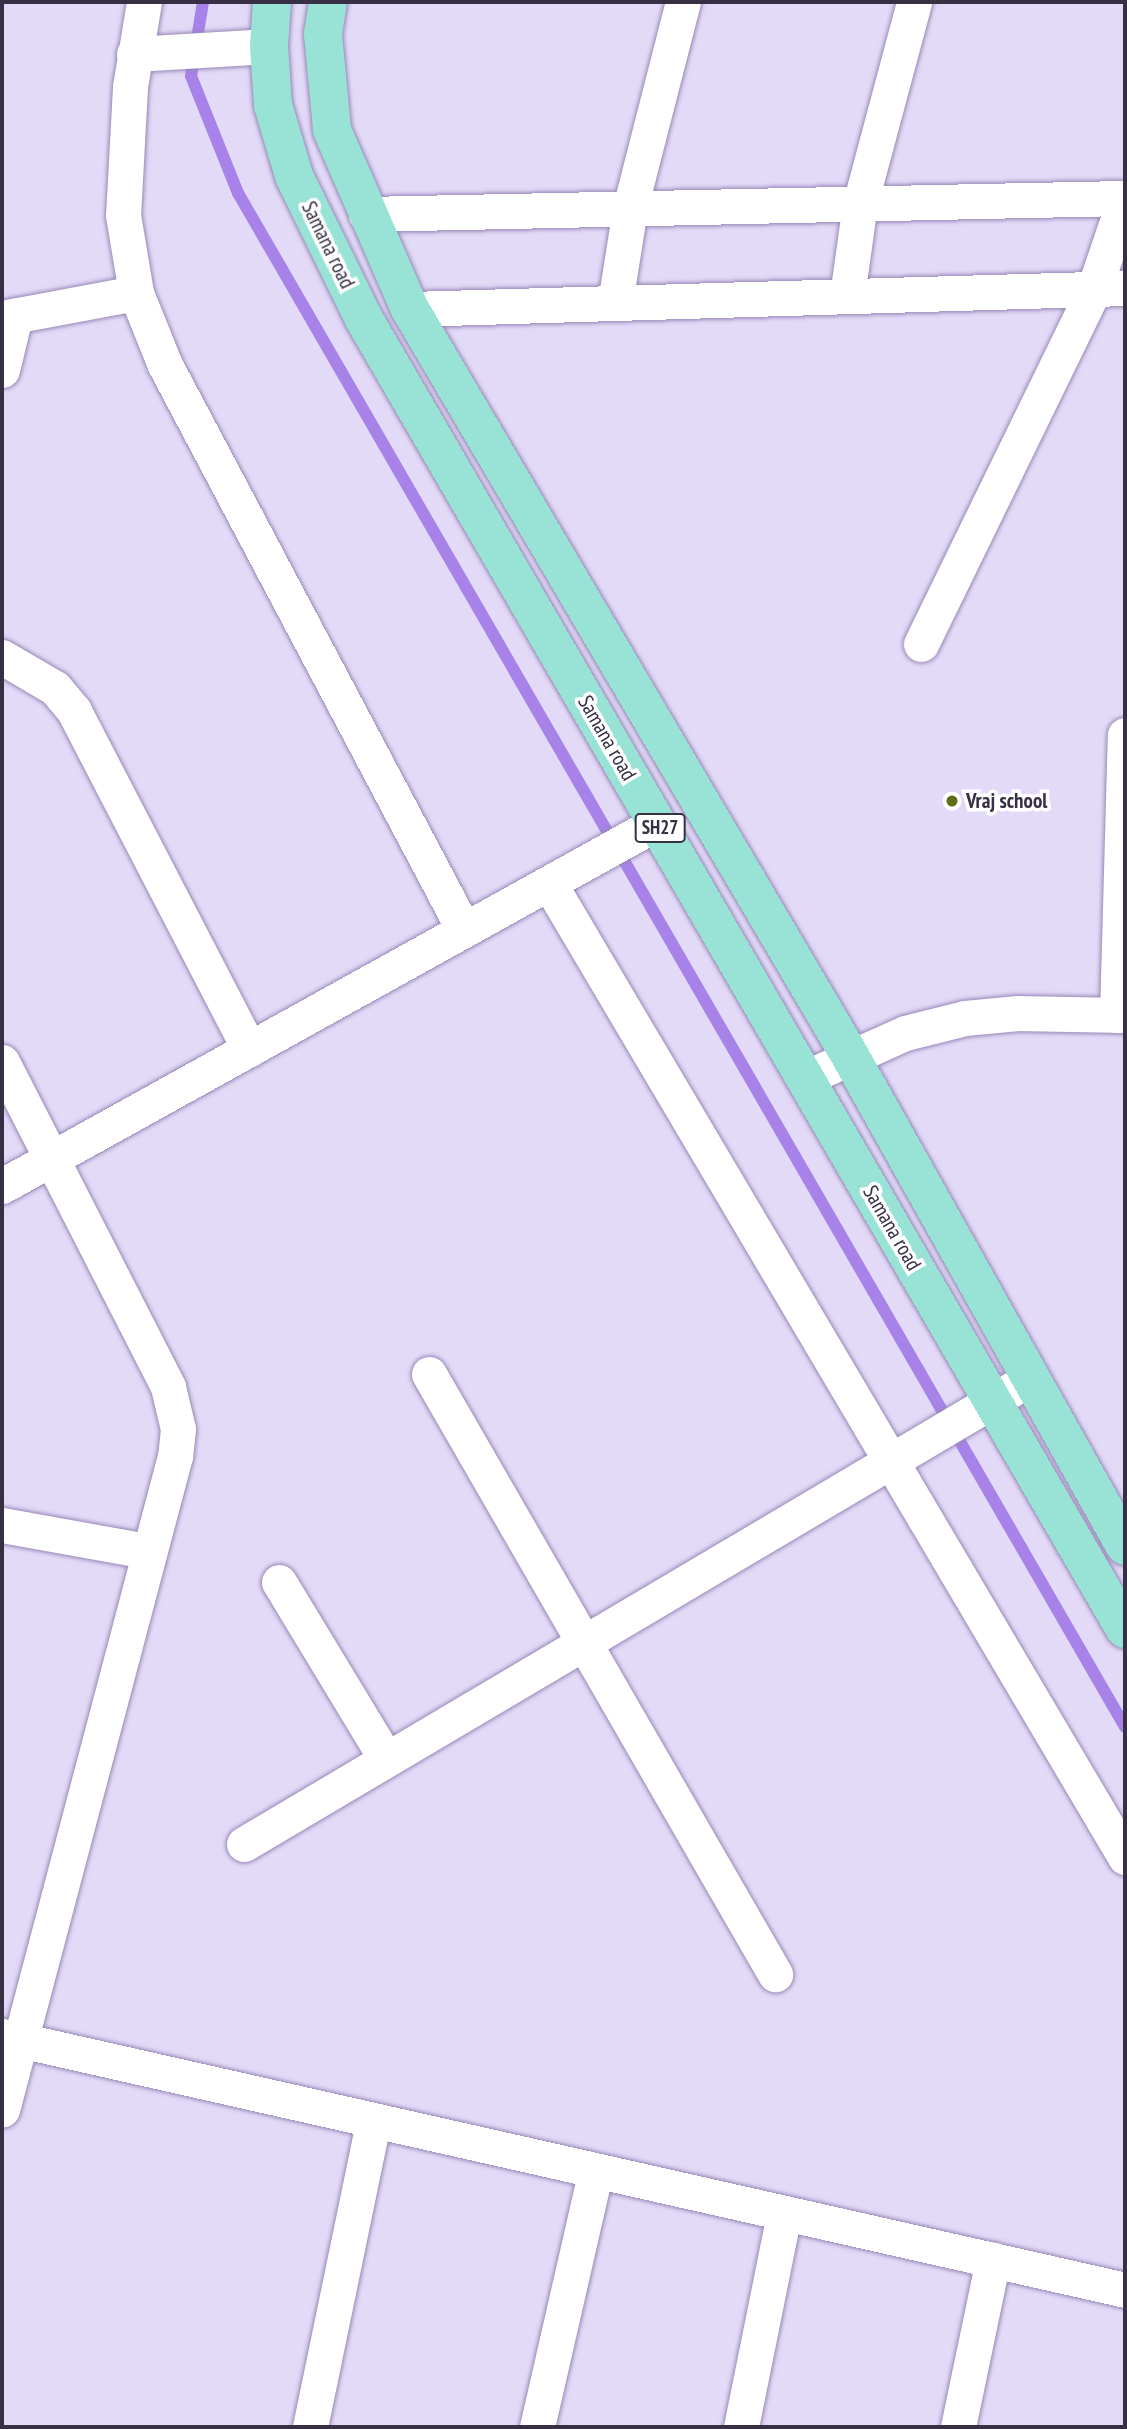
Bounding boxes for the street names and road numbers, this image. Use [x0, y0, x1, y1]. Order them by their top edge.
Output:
street label: Samana road [296, 197, 360, 293]
street label: Samana road [573, 691, 641, 785]
road number: SH27 [634, 813, 686, 844]
street label: Samana road [858, 1181, 926, 1275]

